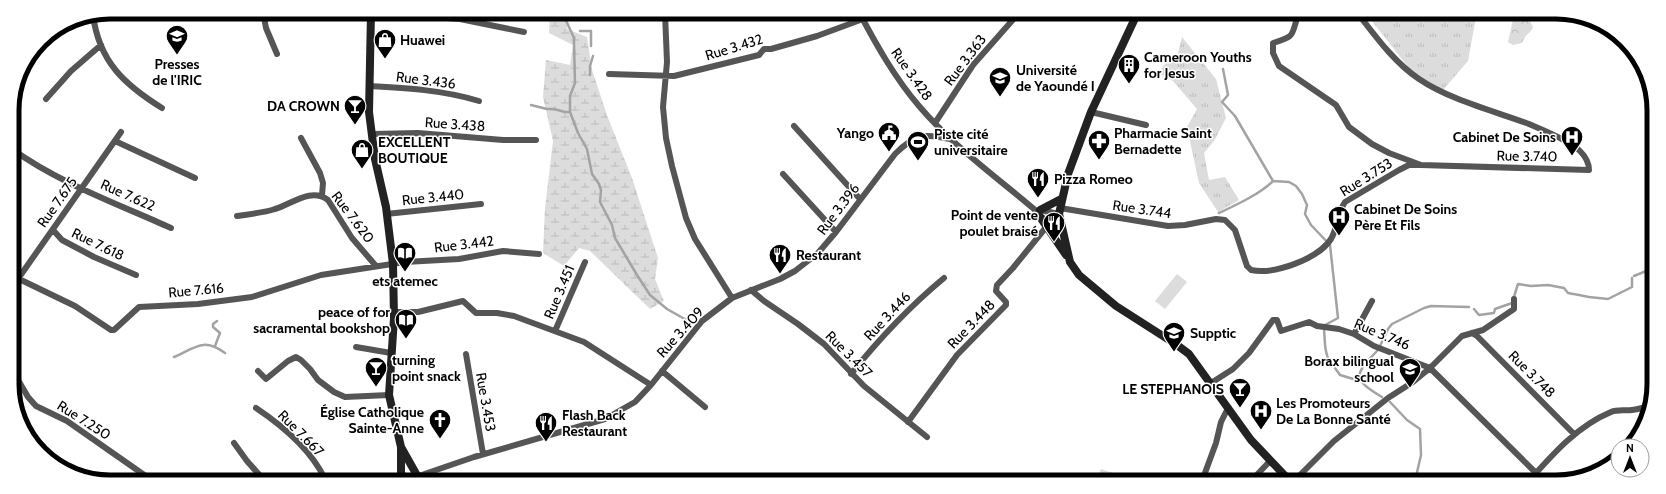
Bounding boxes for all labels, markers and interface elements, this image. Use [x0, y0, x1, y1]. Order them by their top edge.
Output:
school or university icon: Presses de l'IRIC [164, 23, 190, 56]
shop icon: Huawei [372, 27, 398, 60]
street label: Rue 3.432 [703, 30, 765, 64]
place label: Huawei [400, 31, 445, 49]
street label: Rue 3.363 [940, 31, 990, 89]
street label: Rue 3.428 [887, 44, 937, 104]
place label: Cameroon Youths for Jesus [1144, 48, 1252, 82]
building icon: Cameroon Youths for Jesus [1116, 52, 1142, 85]
place label: Presses de l'IRIC [152, 55, 202, 89]
place label: Université de Yaoundé I [1016, 61, 1095, 95]
school or university icon: Université de Yaoundé I [987, 65, 1013, 98]
street label: Rue 3.436 [395, 67, 457, 93]
bar icon: DA CROWN [342, 93, 368, 126]
place label: DA CROWN [267, 97, 340, 115]
street label: Rue 3.438 [424, 113, 486, 135]
public building icon: Yango [876, 120, 902, 153]
place label: Yango [836, 124, 874, 142]
place label: Pharmacie Saint Bernadette [1114, 124, 1212, 158]
hospital icon: Cabinet De Soins [1559, 124, 1585, 157]
place label: Piste cité universitaire [934, 125, 1008, 159]
pharmacy icon: Pharmacie Saint Bernadette [1086, 128, 1112, 161]
place label: Cabinet De Soins [1453, 128, 1556, 146]
sports icon: Piste cité universitaire [905, 129, 931, 162]
place label: EXCELLENT BOUTIQUE [378, 133, 451, 167]
shop icon: EXCELLENT BOUTIQUE [349, 137, 375, 170]
street label: Rue 3.740 [1496, 146, 1558, 166]
street label: Rue 3.753 [1336, 154, 1396, 200]
restaurant icon: Pizza Romeo [1025, 166, 1051, 199]
place label: Pizza Romeo [1054, 170, 1133, 188]
street label: Rue 7.675 [33, 173, 81, 231]
street label: Rue 7.622 [98, 175, 158, 215]
street label: Rue 3.396 [813, 180, 863, 238]
street label: Rue 3.440 [401, 185, 465, 209]
street label: Rue 7.620 [328, 187, 378, 247]
street label: Rue 3.744 [1111, 196, 1173, 222]
place label: Cabinet De Soins Père Et Fils [1354, 200, 1457, 234]
hospital icon: Cabinet De Soins Père Et Fils [1326, 204, 1352, 237]
place label: Point de vente poulet braisé [951, 206, 1038, 240]
restaurant icon: Point de vente poulet braisé [1041, 210, 1067, 243]
street label: Rue 7.618 [69, 224, 127, 264]
street label: Rue 3.442 [433, 231, 495, 257]
library icon: ets atemec [392, 240, 418, 273]
restaurant icon: Restaurant [767, 242, 793, 275]
place label: Restaurant [796, 246, 861, 264]
street label: Rue 3.451 [540, 262, 578, 322]
place label: ets atemec [372, 272, 438, 290]
street label: Rue 7.616 [167, 279, 225, 301]
street label: Rue 3.446 [860, 288, 914, 344]
street label: Rue 3.448 [943, 296, 999, 352]
place label: peace of for sacramental bookshop [253, 303, 390, 337]
street label: Rue 3.409 [652, 303, 708, 361]
library icon: peace of for sacramental bookshop [393, 307, 419, 340]
street label: Rue 3.746 [1351, 314, 1413, 354]
school or university icon: Supptic [1161, 320, 1187, 353]
place label: Supptic [1190, 324, 1237, 342]
street label: Rue 3.457 [822, 327, 876, 381]
street label: Rue 3.748 [1505, 347, 1559, 401]
place label: turning point snack [392, 351, 461, 385]
place label: Borax bilingual school [1304, 352, 1394, 386]
bar icon: turning point snack [363, 355, 389, 388]
school or university icon: Borax bilingual school [1397, 356, 1423, 389]
street label: Rue 3.453 [472, 371, 500, 433]
bar icon: LE STEPHANOIS [1227, 376, 1253, 409]
place label: LE STEPHANOIS [1122, 380, 1224, 398]
place label: Les Promoteurs De La Bonne Santé [1276, 394, 1391, 428]
street label: Rue 7.250 [54, 396, 114, 444]
hospital icon: Les Promoteurs De La Bonne Santé [1248, 398, 1274, 431]
place label: Église Catholique Sainte-Anne [320, 403, 424, 437]
street label: Rue 7.667 [274, 406, 328, 460]
place label: Flash Back Restaurant [562, 406, 627, 440]
church icon: Église Catholique Sainte-Anne [427, 407, 453, 440]
restaurant icon: Flash Back Restaurant [533, 410, 559, 443]
north arrow [1610, 438, 1650, 478]
text: N [1626, 441, 1634, 455]

